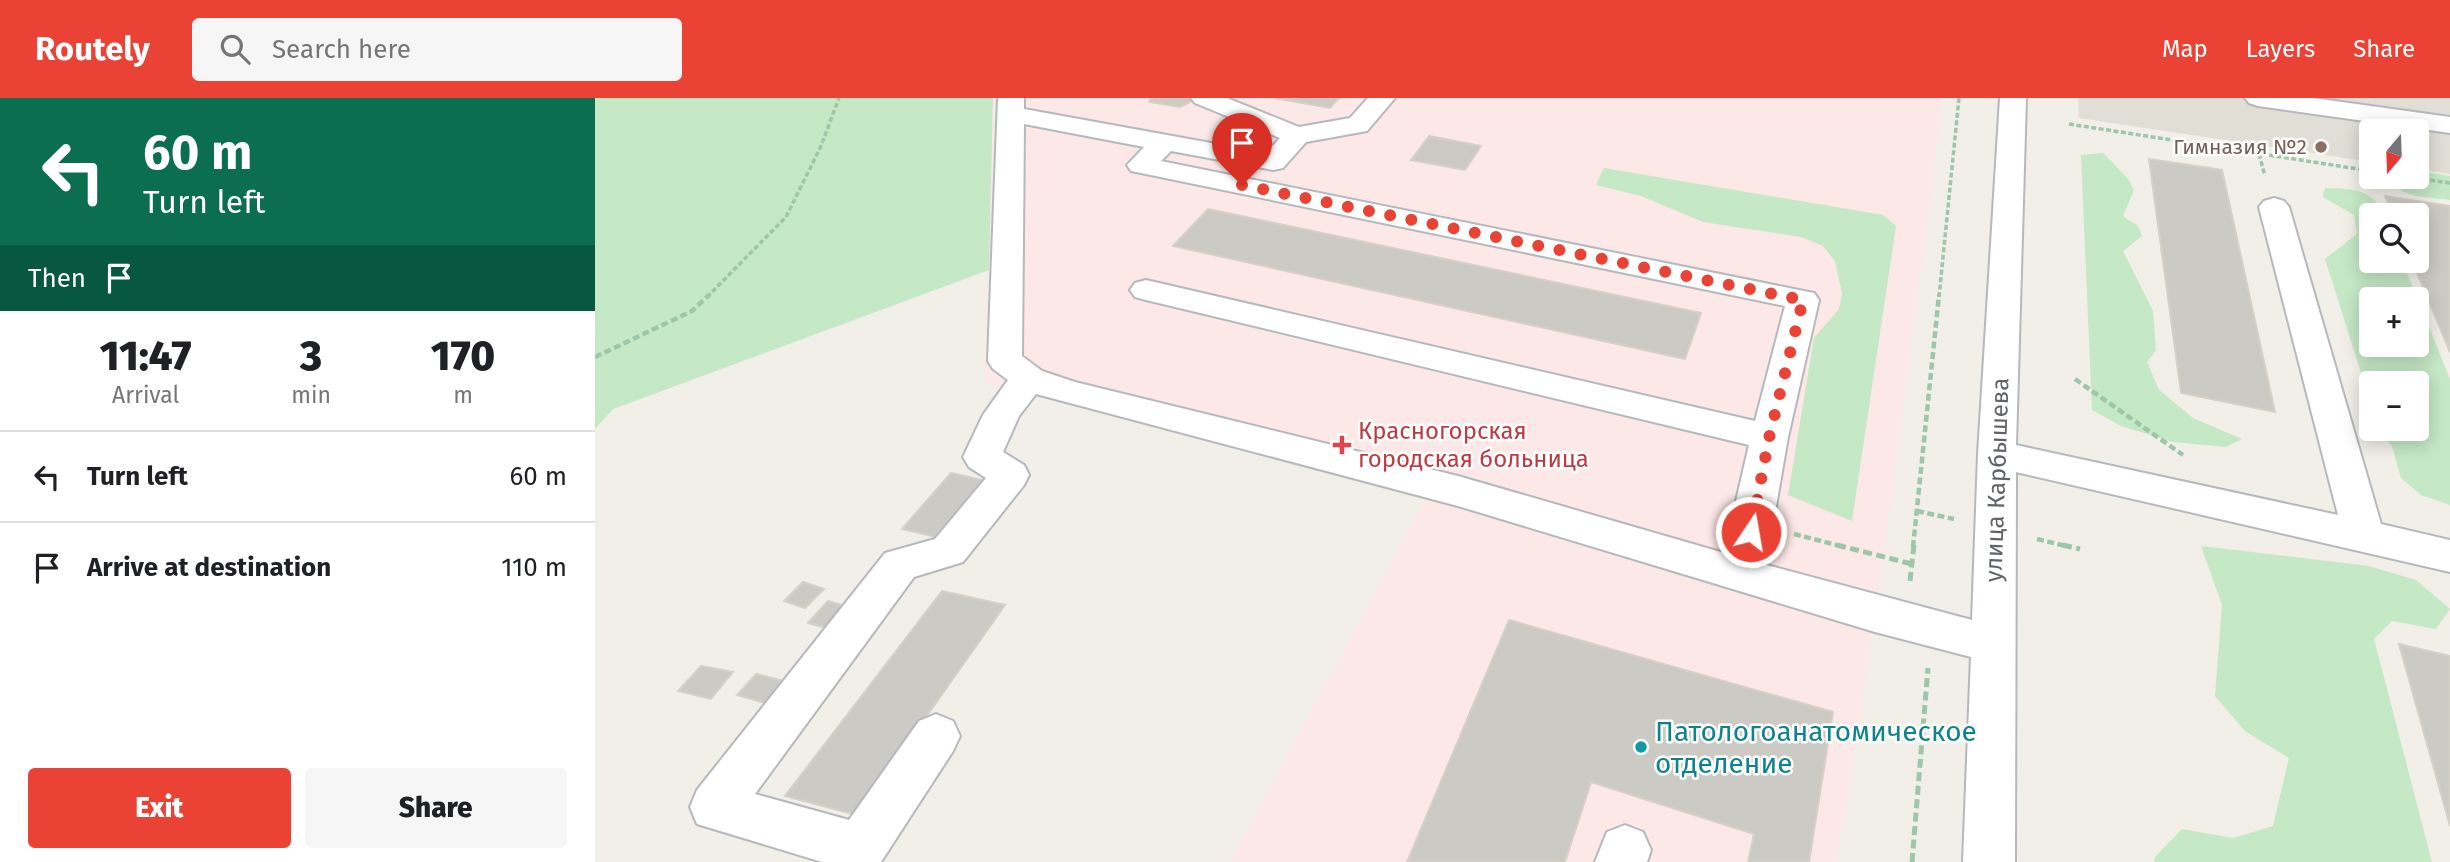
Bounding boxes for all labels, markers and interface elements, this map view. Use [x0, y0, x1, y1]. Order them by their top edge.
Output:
search box [192, 18, 682, 81]
text: Routely [35, 29, 150, 69]
icon: search [216, 30, 254, 68]
text: Search here [272, 34, 411, 65]
text: Map [2162, 35, 2208, 63]
text: Layers [2246, 35, 2315, 63]
text: Share [2353, 35, 2415, 63]
pin [1212, 113, 1272, 185]
north arrow [2359, 119, 2429, 189]
map controls [2359, 119, 2429, 441]
text: 60 m [143, 123, 252, 182]
icon: arrive [1223, 124, 1261, 162]
icon: left [28, 126, 119, 217]
place label: Гимназия №2 [2173, 134, 2307, 160]
marker: Гимназия №2 [2313, 139, 2329, 155]
text: Turn left [143, 183, 265, 221]
button: search [2359, 203, 2429, 273]
icon: arrive [100, 259, 138, 297]
text: Then [28, 263, 86, 294]
button: + [2359, 287, 2429, 357]
text: 11:47 [100, 331, 192, 381]
text: 3 [300, 331, 322, 381]
text: 170 [431, 331, 495, 381]
button: − [2359, 371, 2429, 441]
street label: улица Карбышева [1979, 377, 2015, 583]
text: Arrival [112, 381, 179, 409]
text: min [291, 381, 331, 409]
text: m [453, 381, 473, 409]
place label: Красногорская городская больница [1358, 417, 1589, 473]
marker: Красногорская городская больница [1332, 435, 1352, 455]
icon: left [28, 458, 66, 496]
text: Turn left [87, 461, 188, 492]
text: 60 m [509, 461, 567, 492]
position arrow [1714, 495, 1788, 569]
icon: arrive [28, 549, 66, 587]
text: Arrive at destination [87, 552, 331, 583]
text: 110 m [501, 552, 567, 583]
place label: Патологоанатомическое отделение [1655, 715, 1977, 780]
marker: Патологоанатомическое отделение [1633, 739, 1649, 755]
button: Exit [28, 768, 291, 848]
button: Share [305, 768, 567, 848]

